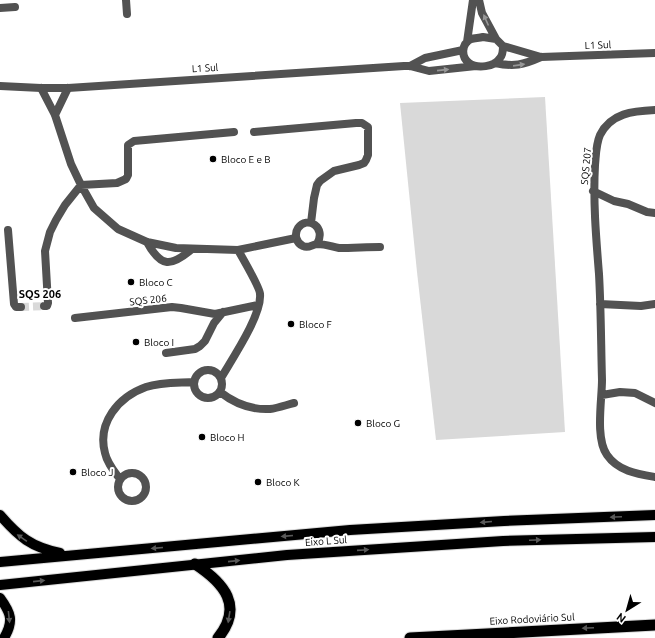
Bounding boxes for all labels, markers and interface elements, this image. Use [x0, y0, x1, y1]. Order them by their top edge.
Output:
one-way arrow [482, 14, 488, 26]
street label: L1 Sul [585, 39, 612, 51]
street label: L1 Sul [191, 62, 219, 74]
one-way arrow [512, 62, 525, 68]
one-way arrow [437, 66, 449, 73]
street label: SQS 207 [579, 147, 593, 185]
marker: Bloco E e B [208, 154, 218, 164]
place label: Bloco E e B [221, 154, 271, 165]
marker: Bloco C [126, 277, 136, 287]
place label: Bloco C [139, 277, 173, 288]
district label: SQS 206 [19, 288, 61, 300]
street label: SQS 206 [129, 293, 168, 307]
marker: Bloco F [286, 319, 296, 329]
place label: Bloco F [299, 319, 332, 330]
marker: Bloco I [131, 337, 141, 347]
place label: Bloco I [144, 337, 174, 348]
marker: Bloco G [353, 418, 363, 428]
place label: Bloco G [366, 418, 400, 429]
marker: Bloco H [197, 432, 207, 442]
place label: Bloco H [210, 432, 245, 443]
marker: Bloco J [68, 467, 78, 477]
place label: Bloco J [81, 467, 114, 478]
marker: Bloco K [253, 477, 263, 487]
place label: Bloco K [266, 477, 300, 488]
one-way arrow [610, 513, 622, 520]
one-way arrow [480, 519, 492, 526]
one-way arrow [281, 533, 293, 539]
one-way arrow [17, 534, 28, 542]
street label: Eixo L Sul [305, 534, 348, 548]
one-way arrow [529, 537, 541, 544]
one-way arrow [151, 544, 163, 551]
one-way arrow [357, 547, 369, 554]
one-way arrow [228, 557, 240, 564]
one-way arrow [33, 578, 45, 585]
north arrow [607, 590, 647, 630]
one-way arrow [226, 610, 232, 623]
one-way arrow [6, 611, 12, 624]
street label: Eixo Rodoviário Sul [489, 611, 575, 627]
text: N [614, 611, 628, 625]
one-way arrow [582, 624, 594, 631]

